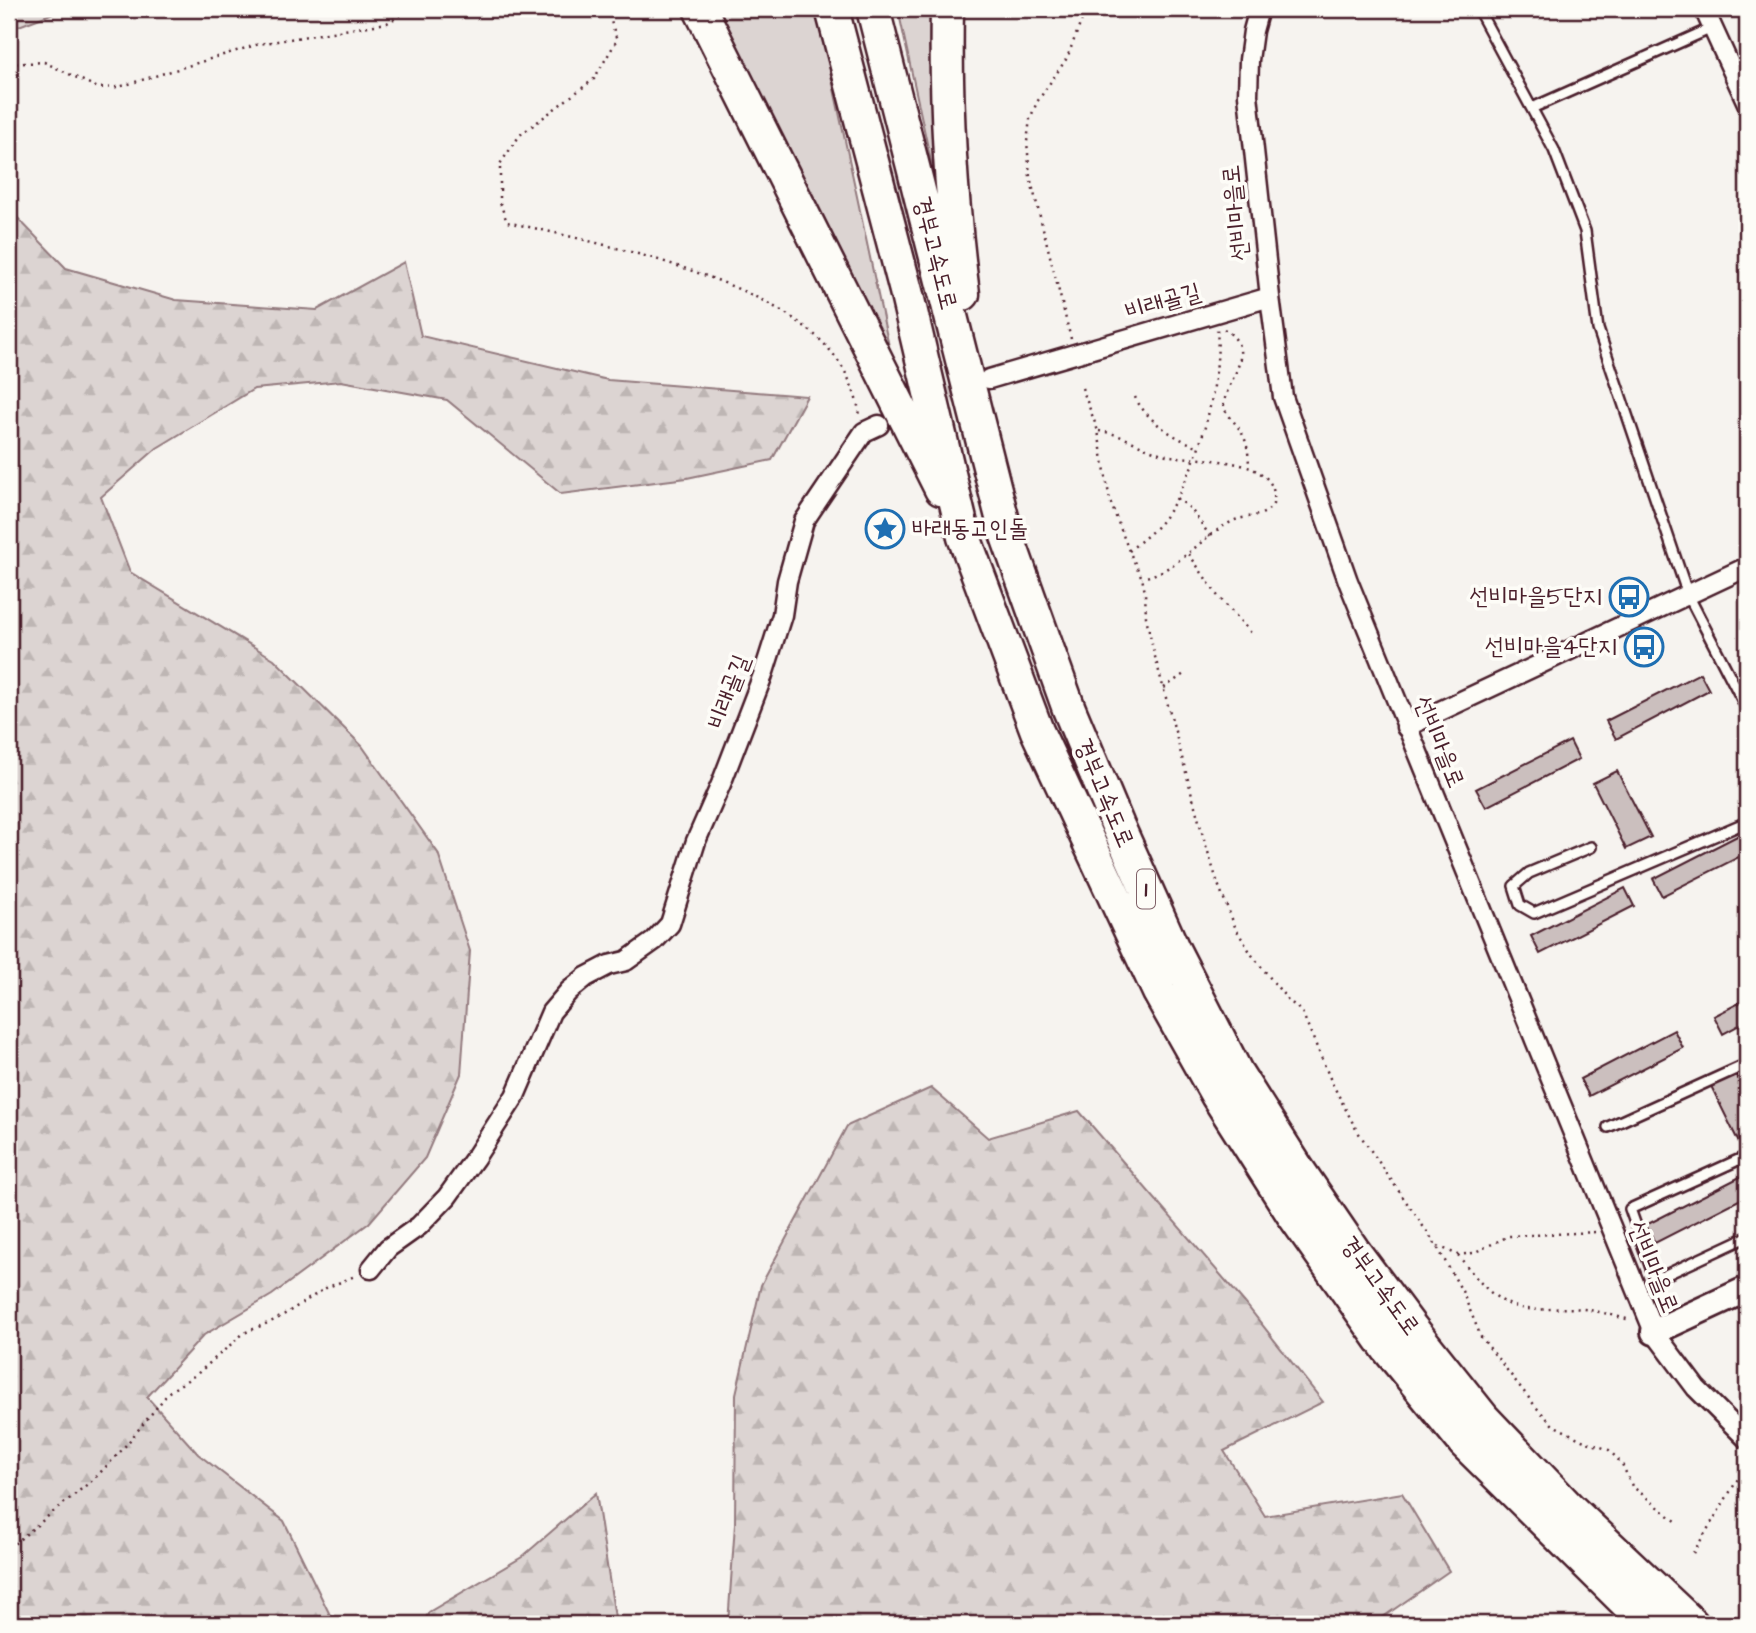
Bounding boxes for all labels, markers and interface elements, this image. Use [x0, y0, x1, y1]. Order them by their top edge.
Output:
street label: 선비마을로 [1214, 163, 1258, 263]
street label: 경부고속도로 [904, 193, 966, 313]
street label: 비래골길 [1121, 275, 1205, 329]
place icon: 바래동고인돌 [864, 508, 906, 550]
place label: 바래동고인돌 [912, 512, 1028, 546]
bus stop icon: 선비마을5단지 [1608, 576, 1650, 618]
place label: 선비마을5단지 [1469, 580, 1602, 614]
bus stop icon: 선비마을4단지 [1623, 626, 1665, 668]
place label: 선비마을4단지 [1485, 630, 1617, 664]
street label: 비래골길 [699, 650, 759, 734]
street label: 선비마을로 [1405, 691, 1473, 793]
street label: 경부고속도로 [1066, 733, 1142, 853]
road number: 1 [1137, 870, 1155, 908]
street label: 선비마을로 [1619, 1216, 1687, 1318]
street label: 경부고속도로 [1332, 1229, 1428, 1343]

